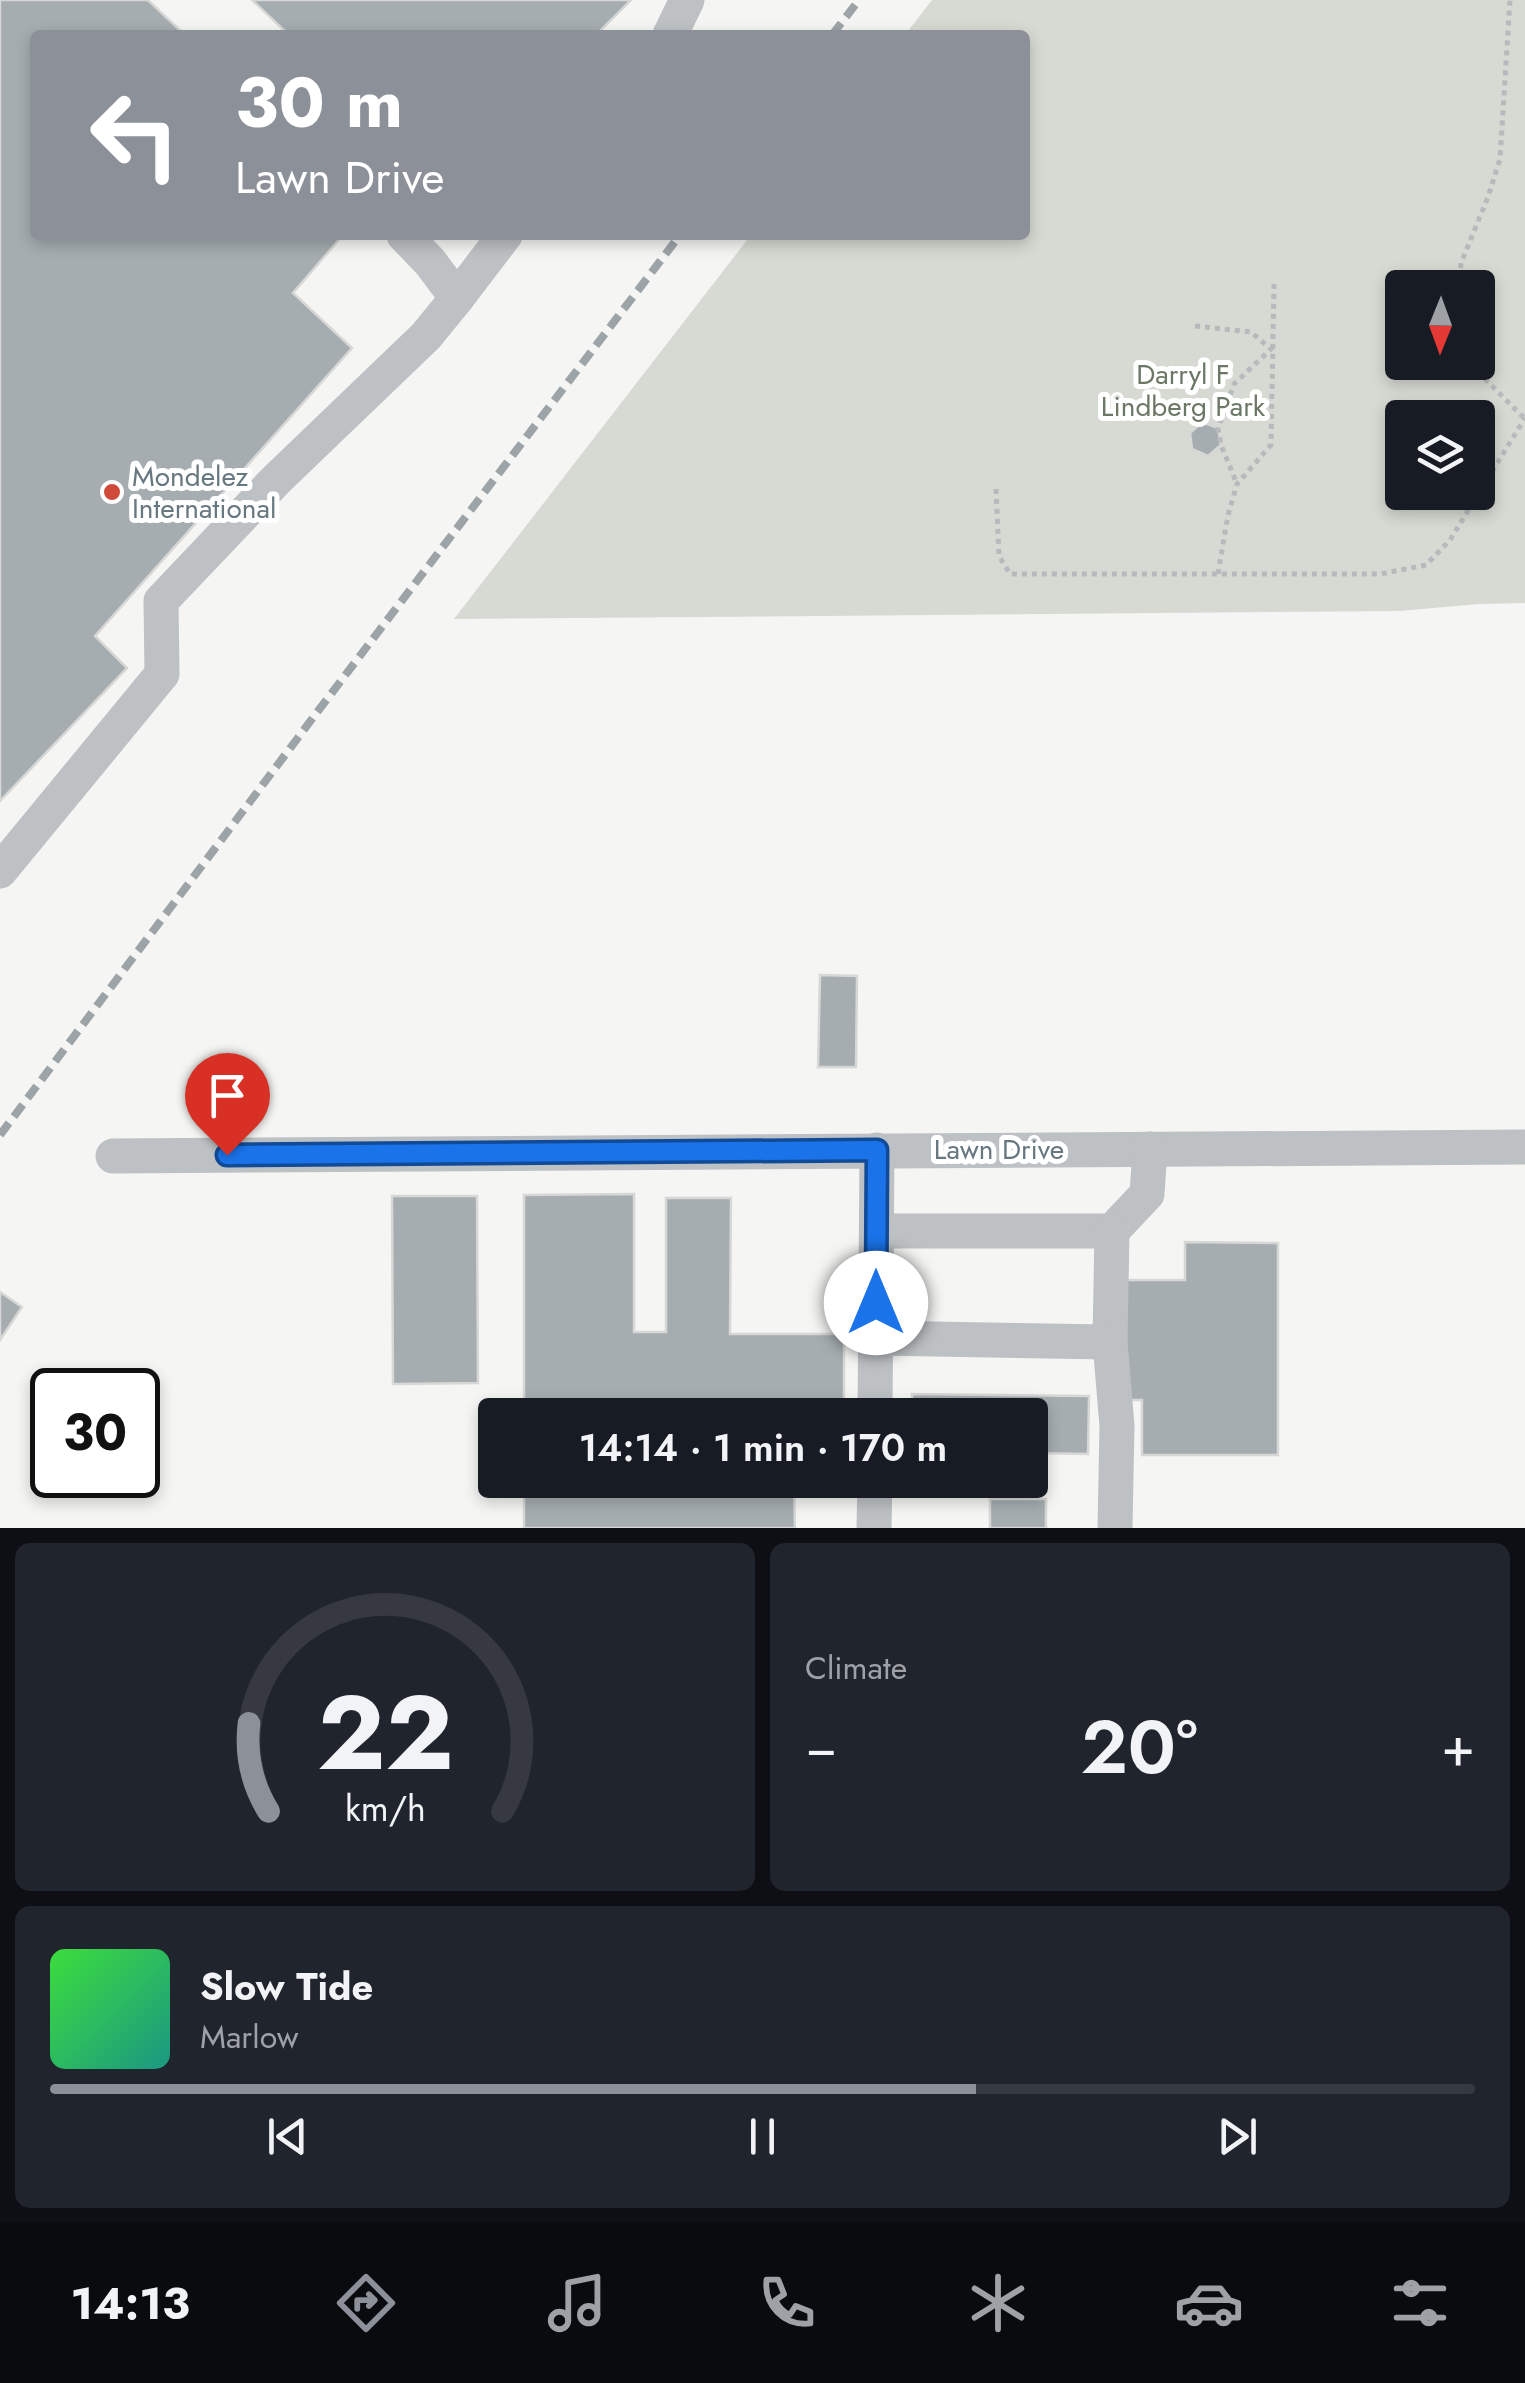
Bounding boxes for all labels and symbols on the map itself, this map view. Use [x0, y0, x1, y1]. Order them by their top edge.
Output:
north arrow [1385, 270, 1495, 380]
park label: Darryl F Lindberg Park [1101, 354, 1266, 427]
place label: Mondelez International [132, 456, 276, 529]
marker: Mondelez International [101, 481, 123, 503]
pin [185, 1053, 270, 1156]
street label: Lawn Drive [934, 1129, 1064, 1170]
position arrow [824, 1251, 928, 1355]
speed limit sign: 30 [30, 1368, 160, 1498]

